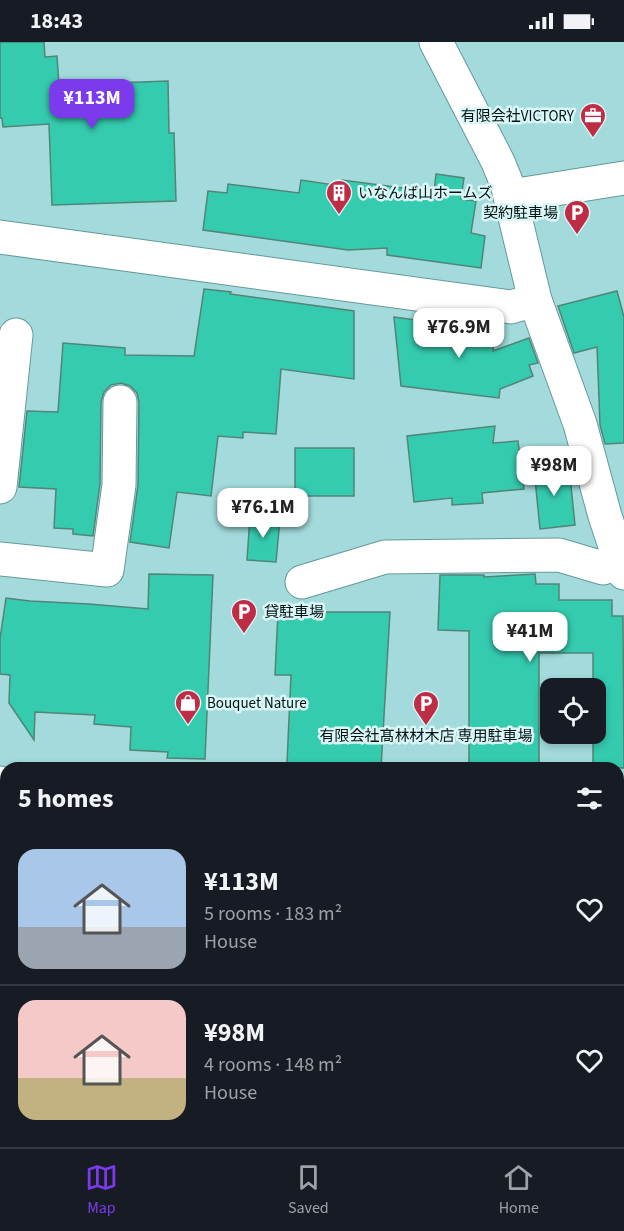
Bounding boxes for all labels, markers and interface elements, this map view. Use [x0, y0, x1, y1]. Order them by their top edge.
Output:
text: 18:43 [30, 5, 83, 37]
pin: ¥113M [50, 79, 134, 130]
text: ¥113M [63, 84, 121, 112]
office icon: 有限会社VICTORY [578, 101, 608, 139]
place label: 有限会社VICTORY [461, 106, 575, 127]
building icon: いなんば山ホームズ [324, 178, 354, 216]
place label: いなんば山ホームズ [358, 183, 493, 204]
parking icon: 契約駐車場 [562, 198, 592, 236]
place label: 契約駐車場 [483, 203, 558, 224]
pin: ¥76.9M [410, 308, 508, 359]
text: ¥76.9M [427, 313, 491, 341]
pin: ¥98M [518, 446, 590, 497]
text: ¥98M [531, 451, 577, 479]
pin: ¥76.1M [214, 488, 312, 539]
text: ¥76.1M [231, 493, 295, 521]
parking icon: 貸駐車場 [229, 597, 259, 635]
place label: 貸駐車場 [264, 602, 324, 623]
pin: ¥41M [494, 612, 566, 663]
text: ¥41M [507, 617, 553, 645]
map controls [540, 678, 606, 744]
button: locate [540, 678, 606, 744]
shop icon: Bouquet Nature [173, 688, 203, 726]
parking icon: 有限会社髙林材木店 専用駐車場 [411, 689, 441, 727]
place label: Bouquet Nature [207, 693, 307, 714]
place label: 有限会社髙林材木店 専用駐車場 [319, 726, 533, 747]
text: 5 homes [18, 780, 113, 817]
icon: filters [573, 782, 606, 815]
text: ¥113M [204, 863, 279, 900]
icon: home [66, 873, 138, 945]
icon: heart [573, 893, 606, 926]
text: 5 rooms · 183 m² [204, 900, 342, 928]
text: House [204, 928, 257, 956]
text: ¥98M [204, 1014, 265, 1051]
icon: home [66, 1024, 138, 1096]
icon: heart [573, 1044, 606, 1077]
text: 4 rooms · 148 m² [204, 1051, 342, 1079]
text: House [204, 1079, 257, 1107]
tab: Map [85, 1161, 118, 1219]
tab: Saved [288, 1161, 329, 1219]
tab: Home [499, 1161, 539, 1219]

